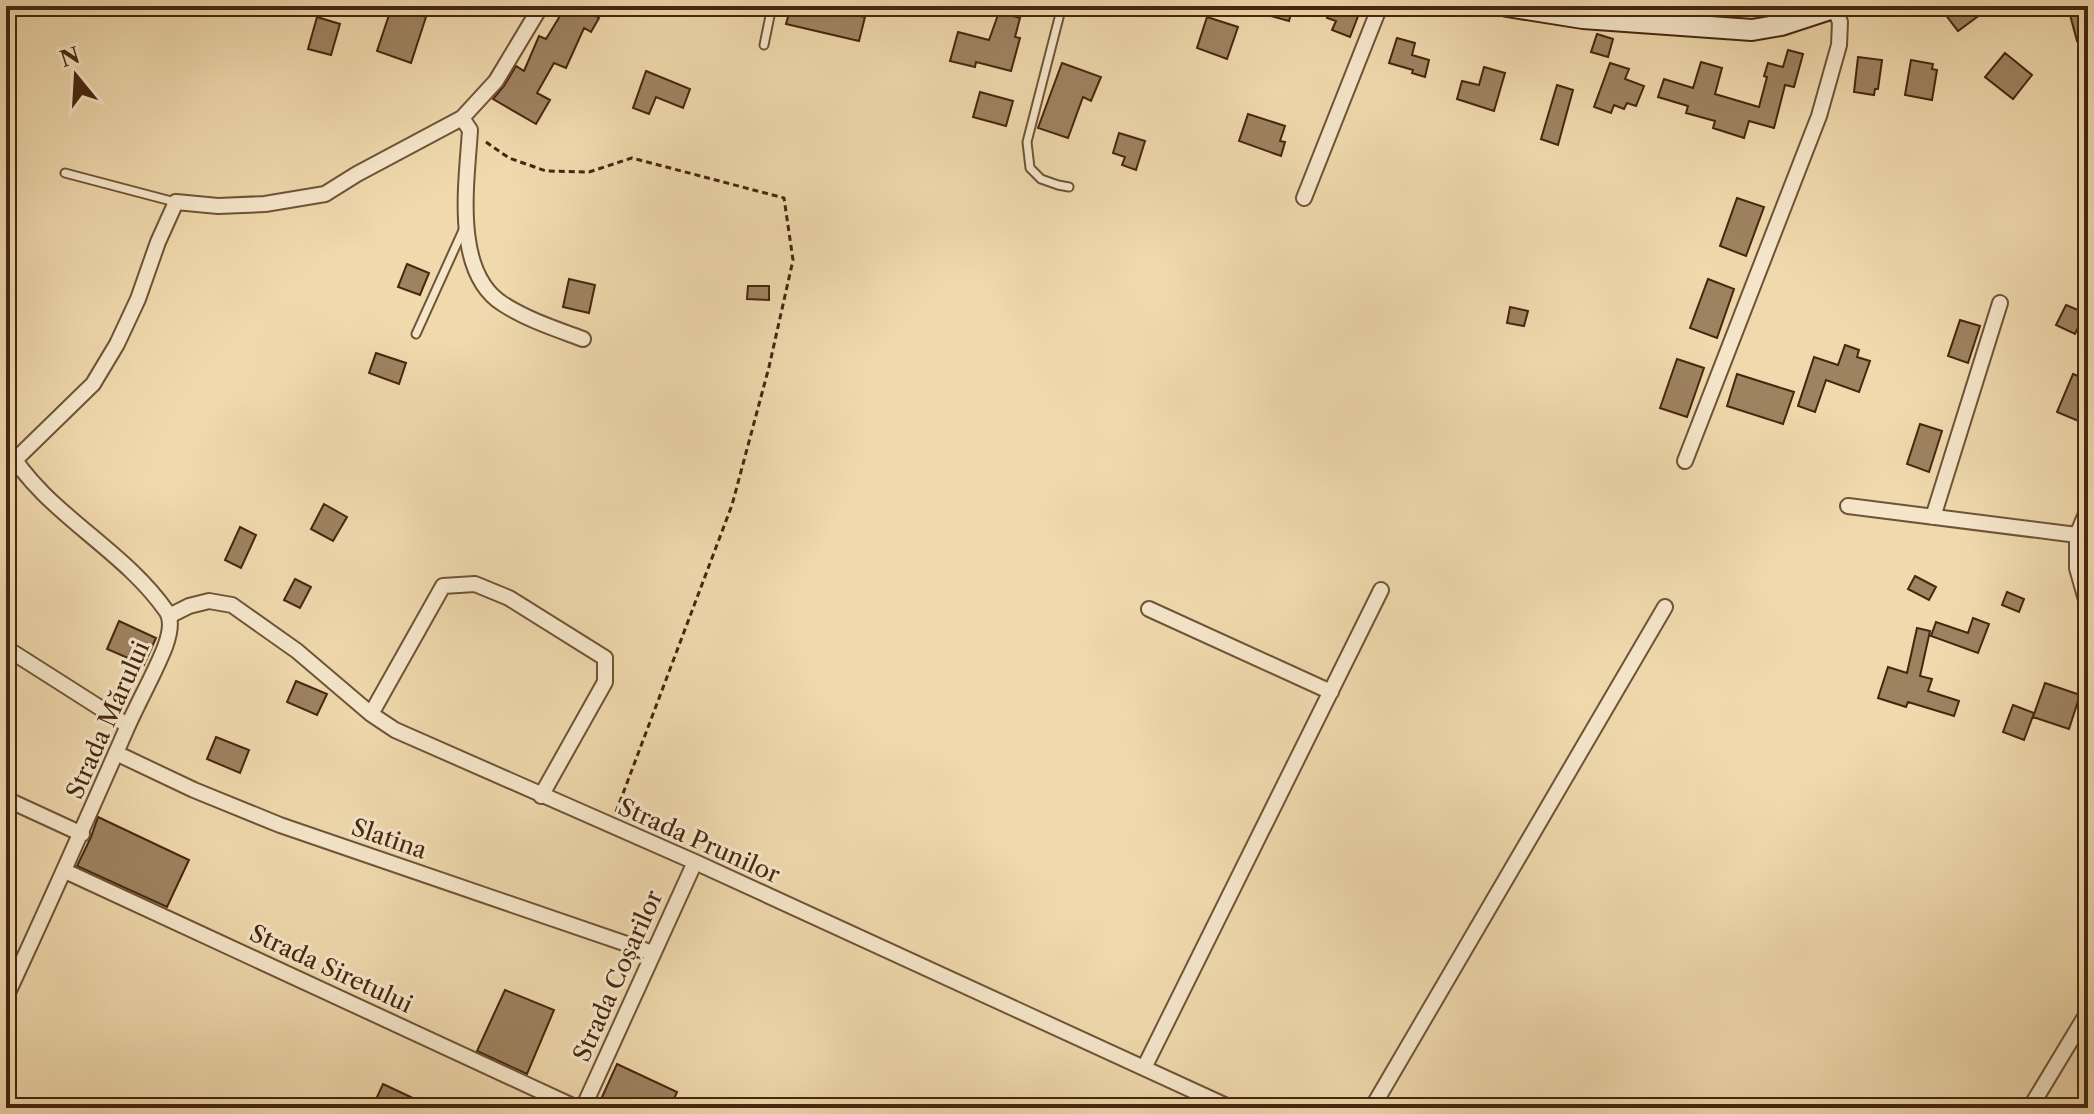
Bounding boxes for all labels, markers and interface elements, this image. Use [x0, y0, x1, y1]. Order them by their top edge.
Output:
north arrow [36, 36, 116, 116]
text: N [57, 42, 83, 73]
street label: Strada Mărului [60, 636, 155, 803]
street label: Strada Prunilor [614, 792, 785, 889]
street label: Slatina [348, 812, 431, 865]
street label: Strada Coșarilor [567, 886, 668, 1066]
street label: Strada Siretului [245, 918, 417, 1019]

